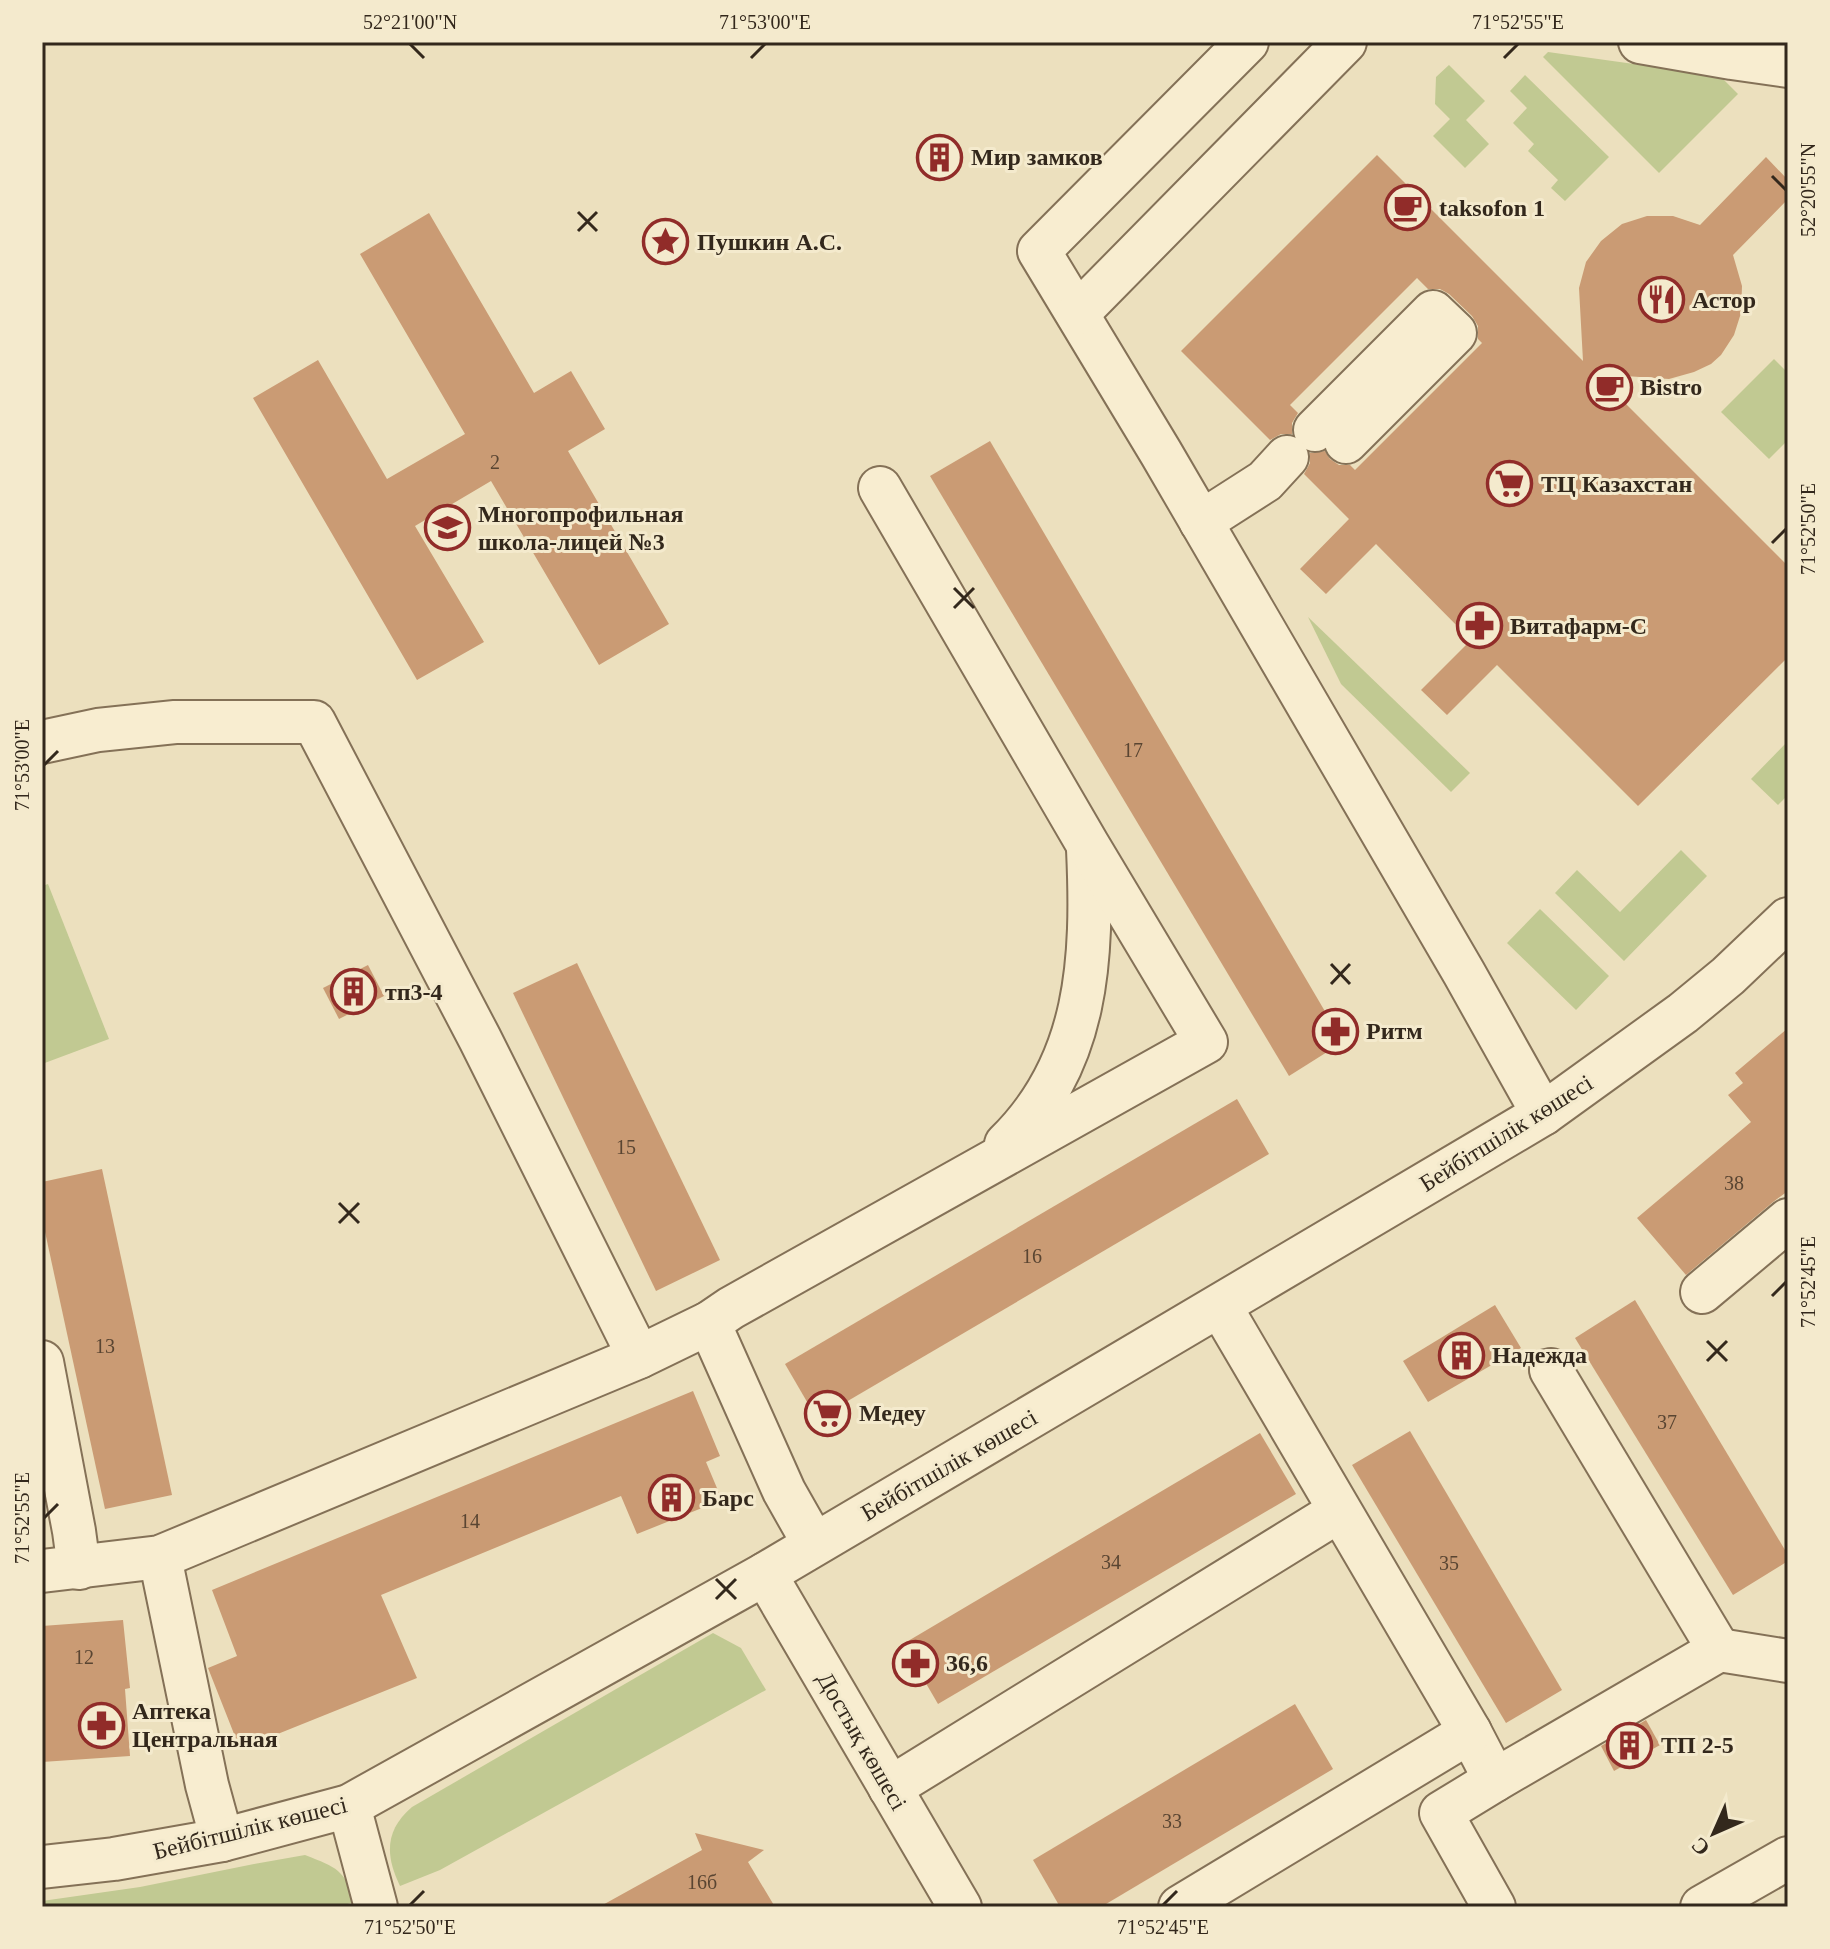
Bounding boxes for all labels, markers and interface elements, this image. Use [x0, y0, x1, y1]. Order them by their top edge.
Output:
text: 52°21'00"N [363, 11, 457, 33]
text: 71°53'00"E [719, 11, 811, 33]
text: 71°52'55"E [1472, 11, 1564, 33]
building icon: Мир замков [916, 133, 964, 181]
text: 52°20'55"N [1797, 143, 1819, 237]
place label: Мир замков [971, 144, 1103, 170]
cafe icon: taksofon 1 [1384, 184, 1432, 232]
place label: taksofon 1 [1439, 195, 1545, 221]
place icon: Пушкин А.С. [642, 218, 690, 266]
place label: Пушкин А.С. [697, 229, 842, 255]
restaurant icon: Астор [1637, 276, 1685, 324]
place label: Астор [1692, 287, 1756, 313]
cafe icon: Bistro [1585, 363, 1633, 411]
place label: Bistro [1640, 374, 1702, 400]
house number: 2 [490, 451, 500, 473]
supermarket icon: ТЦ Казахстан [1486, 460, 1534, 508]
place label: ТЦ Казахстан [1541, 471, 1692, 497]
text: 71°52'50"E [1797, 483, 1819, 575]
place label: Многопрофильная школа-лицей №3 [478, 501, 683, 555]
school or university icon: Многопрофильная школа-лицей №3 [423, 504, 471, 552]
pharmacy icon: Витафарм-С [1455, 602, 1503, 650]
place label: Витафарм-С [1510, 613, 1647, 639]
text: 71°53'00"E [11, 719, 33, 811]
house number: 17 [1123, 739, 1143, 761]
building icon: тп3-4 [330, 968, 378, 1016]
place label: тп3-4 [385, 979, 443, 1005]
pharmacy icon: Ритм [1311, 1007, 1359, 1055]
place label: Ритм [1366, 1018, 1423, 1044]
street label: Бейбітшілік көшесі [1415, 1069, 1597, 1197]
house number: 15 [616, 1136, 636, 1158]
house number: 38 [1724, 1172, 1744, 1194]
text: 71°52'45"E [1797, 1236, 1819, 1328]
house number: 16 [1022, 1245, 1042, 1267]
building icon: Надежда [1437, 1331, 1485, 1379]
house number: 13 [95, 1335, 115, 1357]
place label: Надежда [1492, 1342, 1587, 1368]
supermarket icon: Медеу [804, 1389, 852, 1437]
place label: Медеу [859, 1400, 926, 1426]
street label: Бейбітшілік көшесі [856, 1404, 1042, 1526]
house number: 37 [1657, 1411, 1677, 1433]
text: 71°52'55"E [11, 1472, 33, 1564]
building icon: Барс [647, 1474, 695, 1522]
place label: Барс [702, 1485, 754, 1511]
house number: 14 [460, 1510, 480, 1532]
house number: 34 [1101, 1551, 1121, 1573]
house number: 35 [1439, 1552, 1459, 1574]
pharmacy icon: 36,6 [891, 1639, 939, 1687]
house number: 12 [74, 1646, 94, 1668]
place label: 36,6 [946, 1650, 988, 1676]
street label: Достық көшесі [812, 1668, 912, 1815]
place label: Аптека Центральная [132, 1698, 278, 1752]
pharmacy icon: Аптека Центральная [77, 1701, 125, 1749]
building icon: ТП 2-5 [1606, 1721, 1654, 1769]
place label: ТП 2-5 [1661, 1732, 1734, 1758]
street label: Бейбітшілік көшесі [150, 1791, 350, 1865]
north arrow [1674, 1793, 1754, 1873]
house number: 33 [1162, 1810, 1182, 1832]
text: С [1686, 1832, 1715, 1861]
house number: 16б [687, 1871, 717, 1893]
text: 71°52'50"E [364, 1916, 456, 1938]
text: 71°52'45"E [1117, 1916, 1209, 1938]

